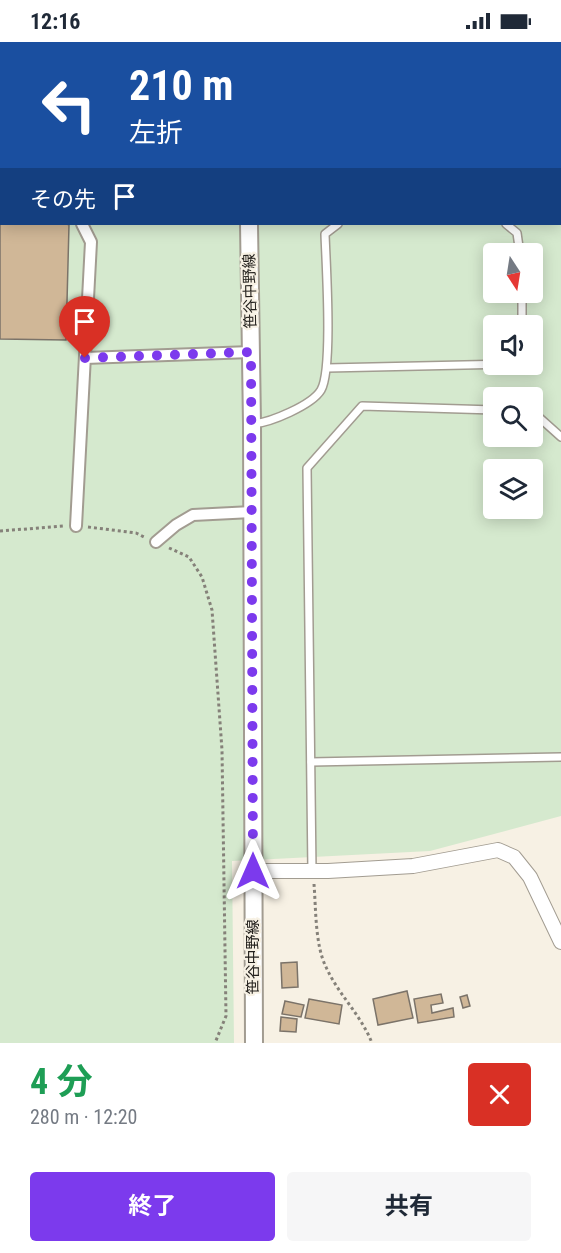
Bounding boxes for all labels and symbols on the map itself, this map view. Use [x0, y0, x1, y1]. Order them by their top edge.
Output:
north arrow [483, 243, 543, 303]
street label: 笹谷中野線 [240, 253, 260, 329]
pin [59, 296, 110, 358]
position arrow [221, 839, 285, 903]
street label: 笹谷中野線 [244, 919, 262, 995]

